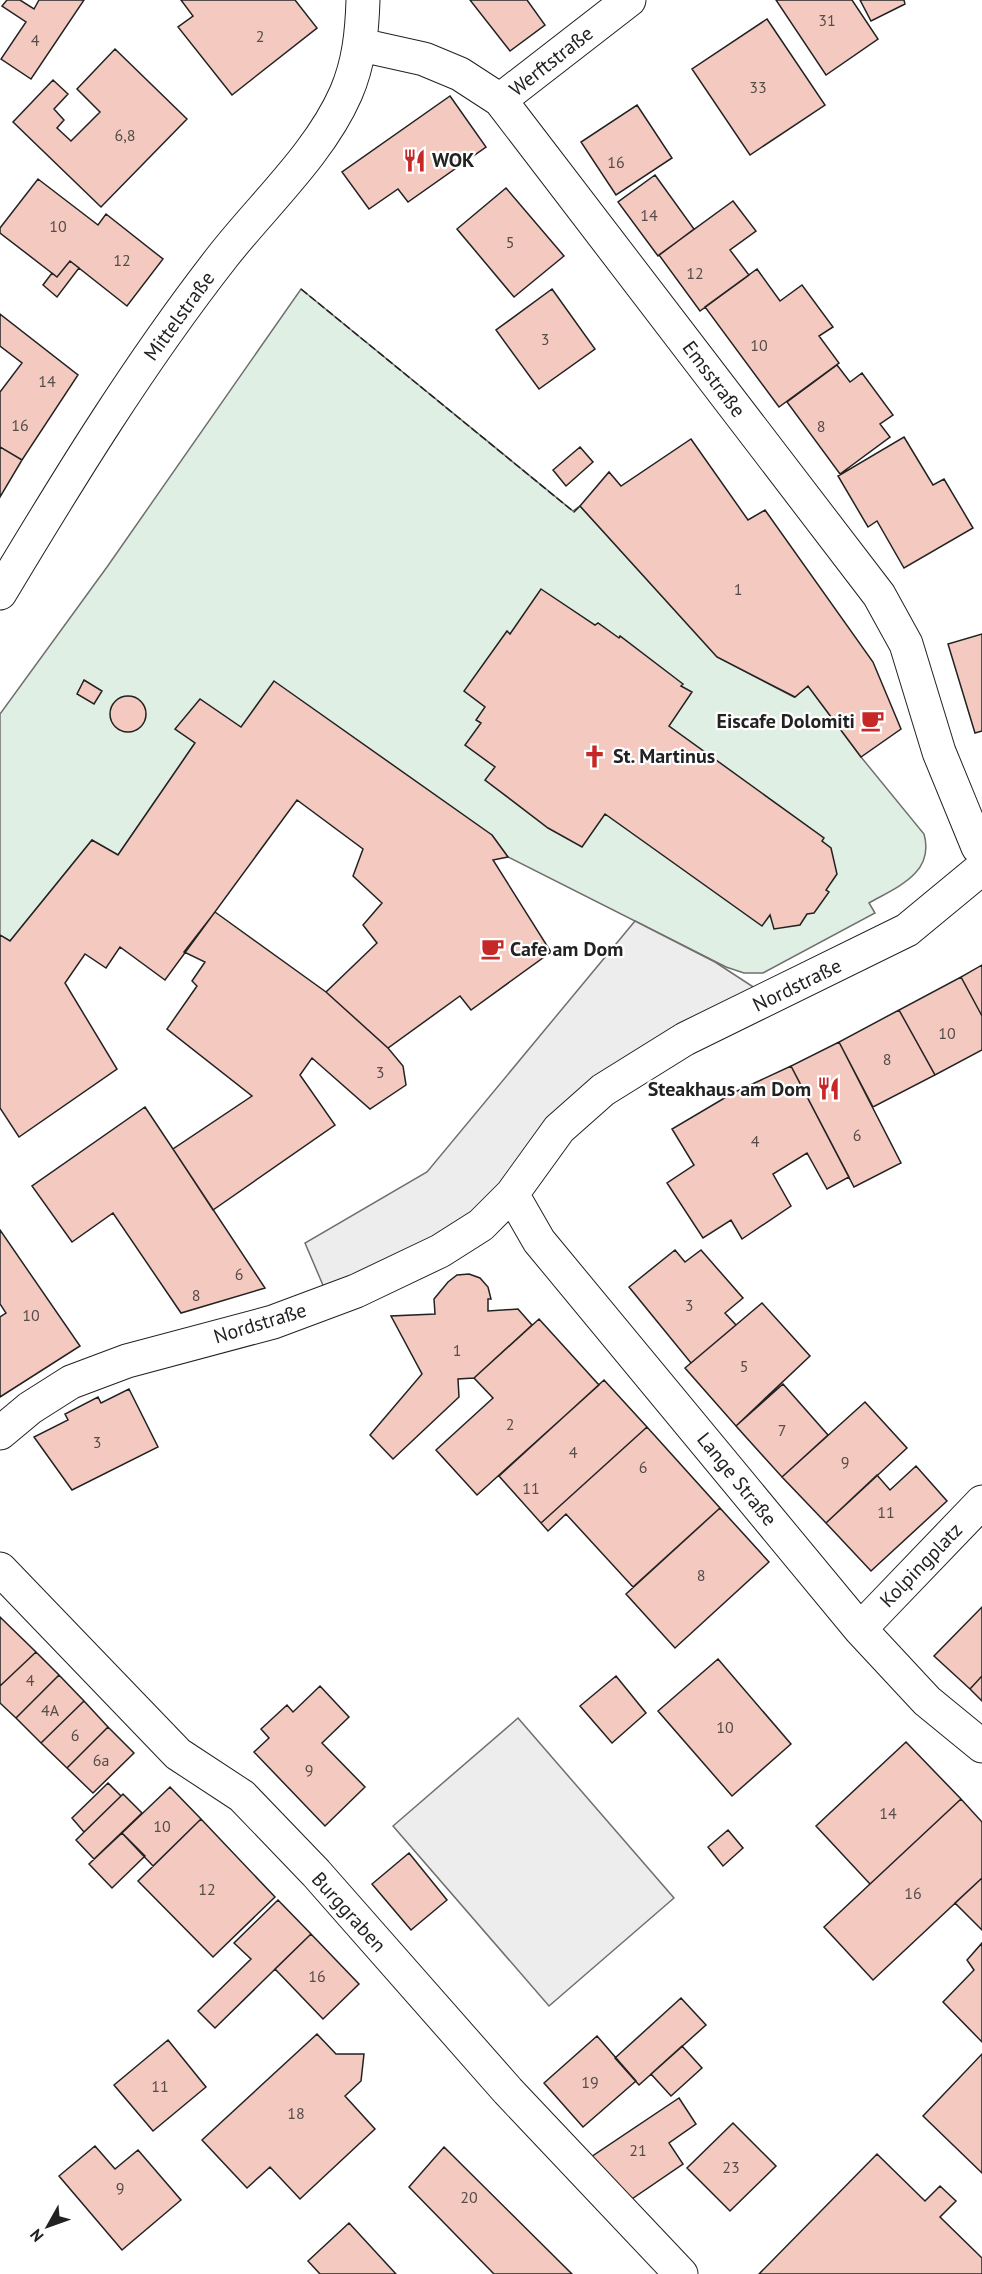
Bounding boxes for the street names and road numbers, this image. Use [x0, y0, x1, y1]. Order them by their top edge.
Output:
street label: Werftstraße [504, 20, 598, 102]
street label: Mittelstraße [138, 266, 220, 366]
street label: Emsstraße [677, 336, 751, 422]
street label: Nordstraße [748, 952, 846, 1018]
street label: Nordstraße [210, 1297, 310, 1349]
street label: Lange Straße [691, 1427, 783, 1531]
street label: Kolpingplatz [874, 1517, 968, 1613]
street label: Burggraben [306, 1866, 392, 1958]

